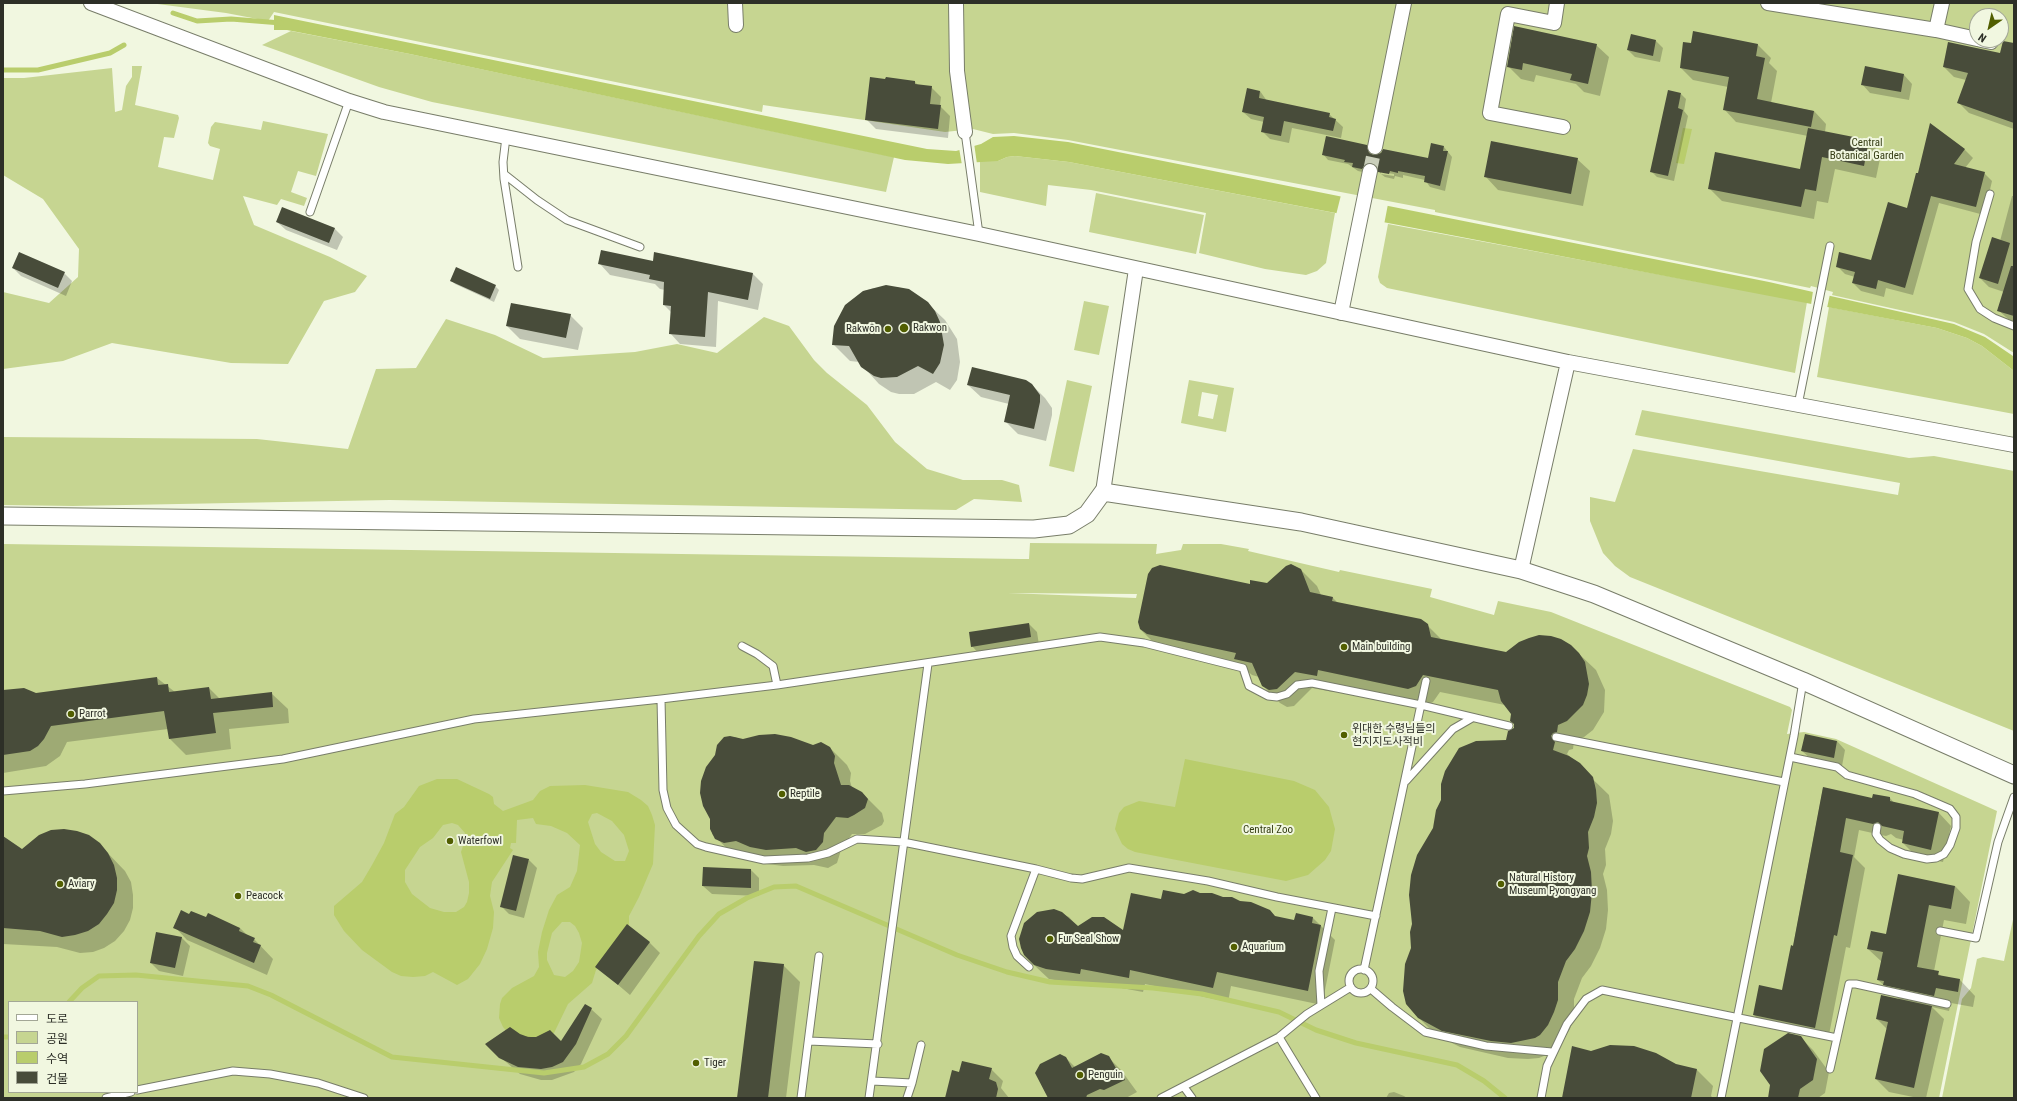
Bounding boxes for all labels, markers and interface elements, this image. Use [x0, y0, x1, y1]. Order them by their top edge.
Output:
north arrow [1969, 8, 2009, 48]
text: N [1976, 30, 1989, 45]
park label: Central Botanical Garden [1830, 136, 1904, 162]
place label: Rakwon [913, 321, 947, 335]
place label: Rakwŏn [846, 322, 880, 336]
marker: Rakwon [898, 322, 910, 334]
marker: Rakwŏn [883, 324, 893, 334]
place label: Main building [1352, 640, 1410, 654]
marker: Main building [1339, 642, 1349, 652]
place label: Parrot [79, 707, 106, 721]
marker: Parrot [66, 709, 76, 719]
place label: 위대한 수령님들의 현지지도사적비 [1352, 722, 1435, 748]
marker: 위대한 수령님들의 현지지도사적비 [1339, 730, 1349, 740]
place label: Reptile [790, 787, 820, 801]
marker: Reptile [777, 789, 787, 799]
park label: Central Zoo [1243, 823, 1293, 837]
place label: Waterfowl [458, 834, 502, 848]
marker: Waterfowl [445, 836, 455, 846]
place label: Natural History Museum Pyongyang [1509, 871, 1596, 897]
place label: Aviary [68, 877, 95, 891]
marker: Aviary [55, 879, 65, 889]
marker: Natural History Museum Pyongyang [1496, 879, 1506, 889]
place label: Peacock [246, 889, 283, 903]
marker: Peacock [233, 891, 243, 901]
place label: Fur Seal Show [1058, 932, 1119, 946]
marker: Fur Seal Show [1045, 934, 1055, 944]
place label: Aquarium [1242, 940, 1284, 954]
marker: Aquarium [1229, 942, 1239, 952]
legend [8, 1001, 138, 1093]
text: 도로 [46, 1012, 68, 1026]
text: 공원 [46, 1032, 68, 1046]
text: 수역 [46, 1052, 68, 1066]
place label: Tiger [704, 1056, 726, 1070]
marker: Tiger [691, 1058, 701, 1068]
place label: Penguin [1088, 1068, 1123, 1082]
marker: Penguin [1075, 1070, 1085, 1080]
text: 건물 [46, 1072, 68, 1086]

